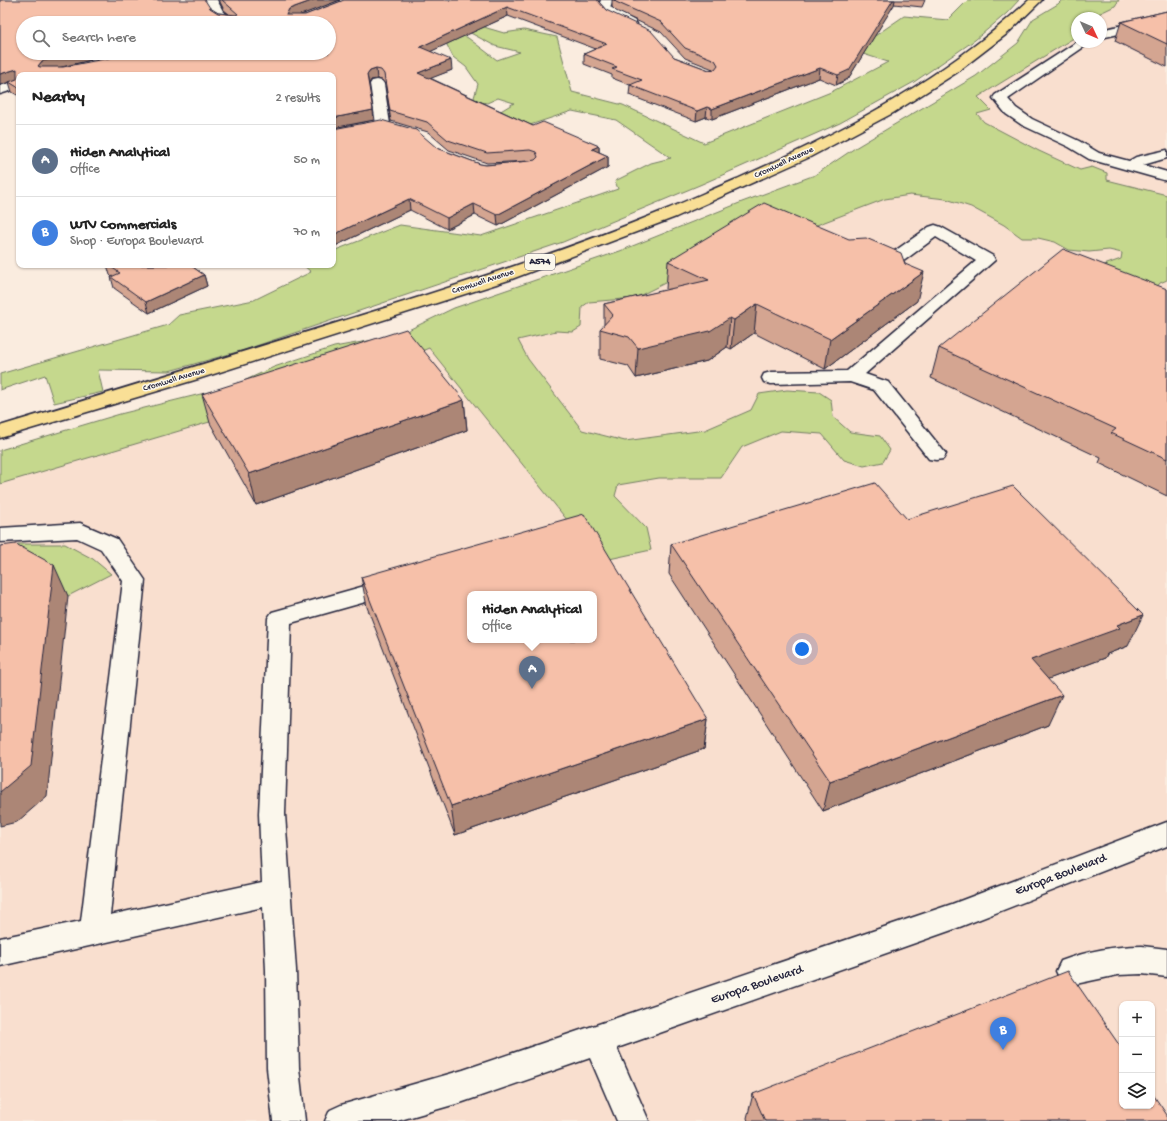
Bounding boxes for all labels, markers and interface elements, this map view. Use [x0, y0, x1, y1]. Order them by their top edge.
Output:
north arrow [1071, 12, 1107, 48]
search box [16, 16, 336, 60]
icon: search [30, 27, 52, 49]
text: Search here [62, 29, 136, 47]
text: Nearby [32, 88, 85, 108]
text: 2 results [275, 91, 320, 106]
text: Hiden Analytical [70, 144, 170, 162]
street label: Cromwell Avenue [753, 144, 816, 181]
text: A [41, 153, 49, 168]
text: 50 m [293, 153, 320, 168]
text: Office [70, 162, 100, 177]
text: WTV Commercials [70, 216, 176, 234]
text: B [42, 225, 48, 240]
text: 70 m [294, 225, 320, 240]
text: Shop · Europa Boulevard [70, 234, 203, 249]
road number: A574 [525, 254, 555, 270]
street label: Cromwell Avenue [451, 267, 515, 297]
street label: Cromwell Avenue [142, 365, 207, 395]
popup [467, 591, 597, 643]
text: Hiden Analytical [482, 601, 582, 619]
text: Office [482, 619, 512, 634]
your location [792, 639, 812, 659]
pin: A [519, 656, 545, 689]
street label: Europa Boulevard [1013, 850, 1110, 899]
street label: Europa Boulevard [709, 962, 806, 1008]
map controls [1119, 1001, 1155, 1109]
button: + [1119, 1001, 1155, 1037]
pin: B [990, 1017, 1016, 1050]
button: − [1119, 1037, 1155, 1073]
button: layers [1119, 1073, 1155, 1109]

